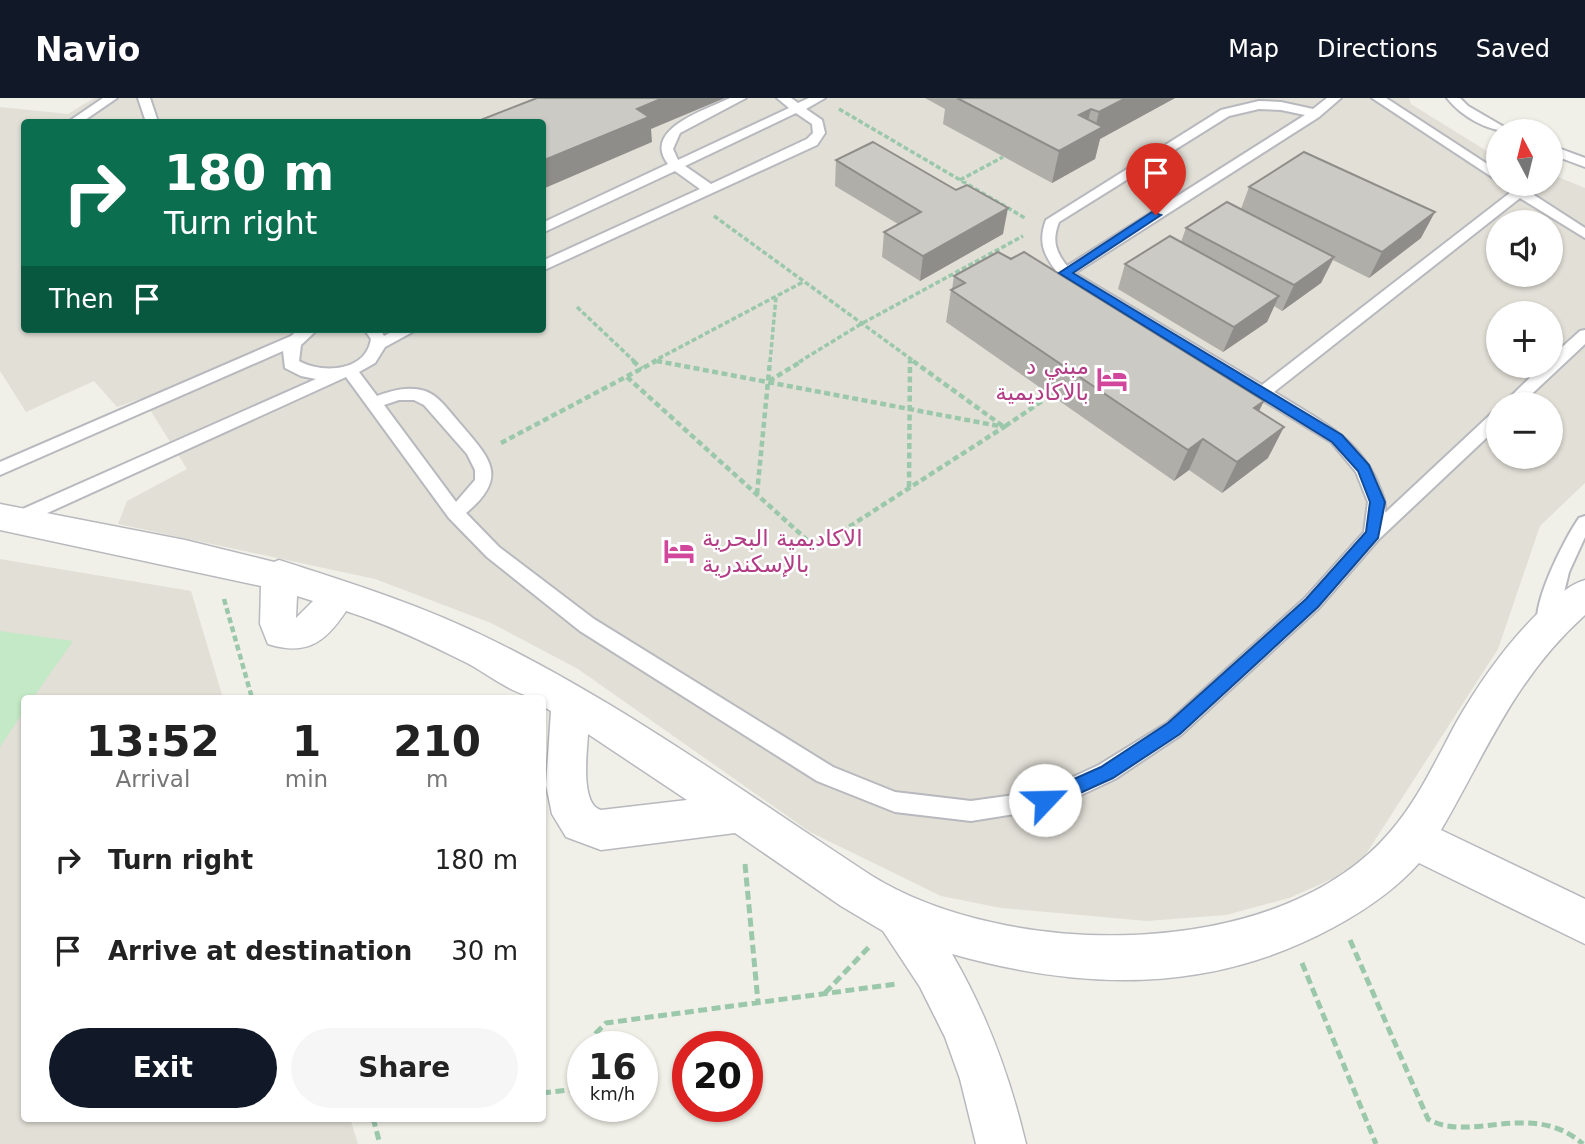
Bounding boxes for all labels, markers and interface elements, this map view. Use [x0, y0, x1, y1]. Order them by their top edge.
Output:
text: Navio [35, 30, 140, 69]
text: Map [1228, 35, 1279, 63]
text: Directions [1317, 35, 1438, 63]
text: Saved [1476, 35, 1550, 63]
north arrow [1486, 119, 1563, 196]
map controls [1486, 119, 1563, 469]
pin [1126, 143, 1186, 215]
text: 180 m [164, 145, 334, 202]
icon: right [49, 147, 140, 238]
icon: arrive [1137, 154, 1175, 192]
text: Turn right [164, 204, 317, 242]
button: sound [1486, 210, 1563, 287]
icon: arrive [128, 280, 166, 318]
text: Then [49, 284, 114, 314]
button: + [1486, 301, 1563, 378]
place label: مبني د بالاكاديمية [995, 353, 1089, 405]
hotel icon: مبني د بالاكاديمية [1095, 362, 1129, 396]
button: − [1486, 392, 1563, 469]
place label: الاكاديمية البحرية بالإسكندرية [702, 525, 863, 578]
hotel icon: الاكاديمية البحرية بالإسكندرية [662, 534, 696, 568]
text: 13:52 [86, 717, 220, 766]
text: 1 [292, 717, 321, 766]
text: 210 [393, 717, 481, 766]
position arrow [1008, 763, 1082, 837]
text: Arrival [116, 766, 190, 792]
text: min [285, 766, 328, 792]
text: m [426, 766, 448, 792]
icon: right [49, 841, 87, 879]
text: Turn right [108, 845, 253, 875]
text: 180 m [435, 845, 518, 875]
icon: arrive [49, 932, 87, 970]
text: Arrive at destination [108, 936, 412, 966]
text: 30 m [451, 936, 518, 966]
button: Exit [49, 1028, 277, 1108]
button: Share [291, 1028, 518, 1108]
speed limit sign: 20 [672, 1031, 763, 1122]
text: 16 [588, 1047, 637, 1087]
text: km/h [590, 1083, 635, 1104]

